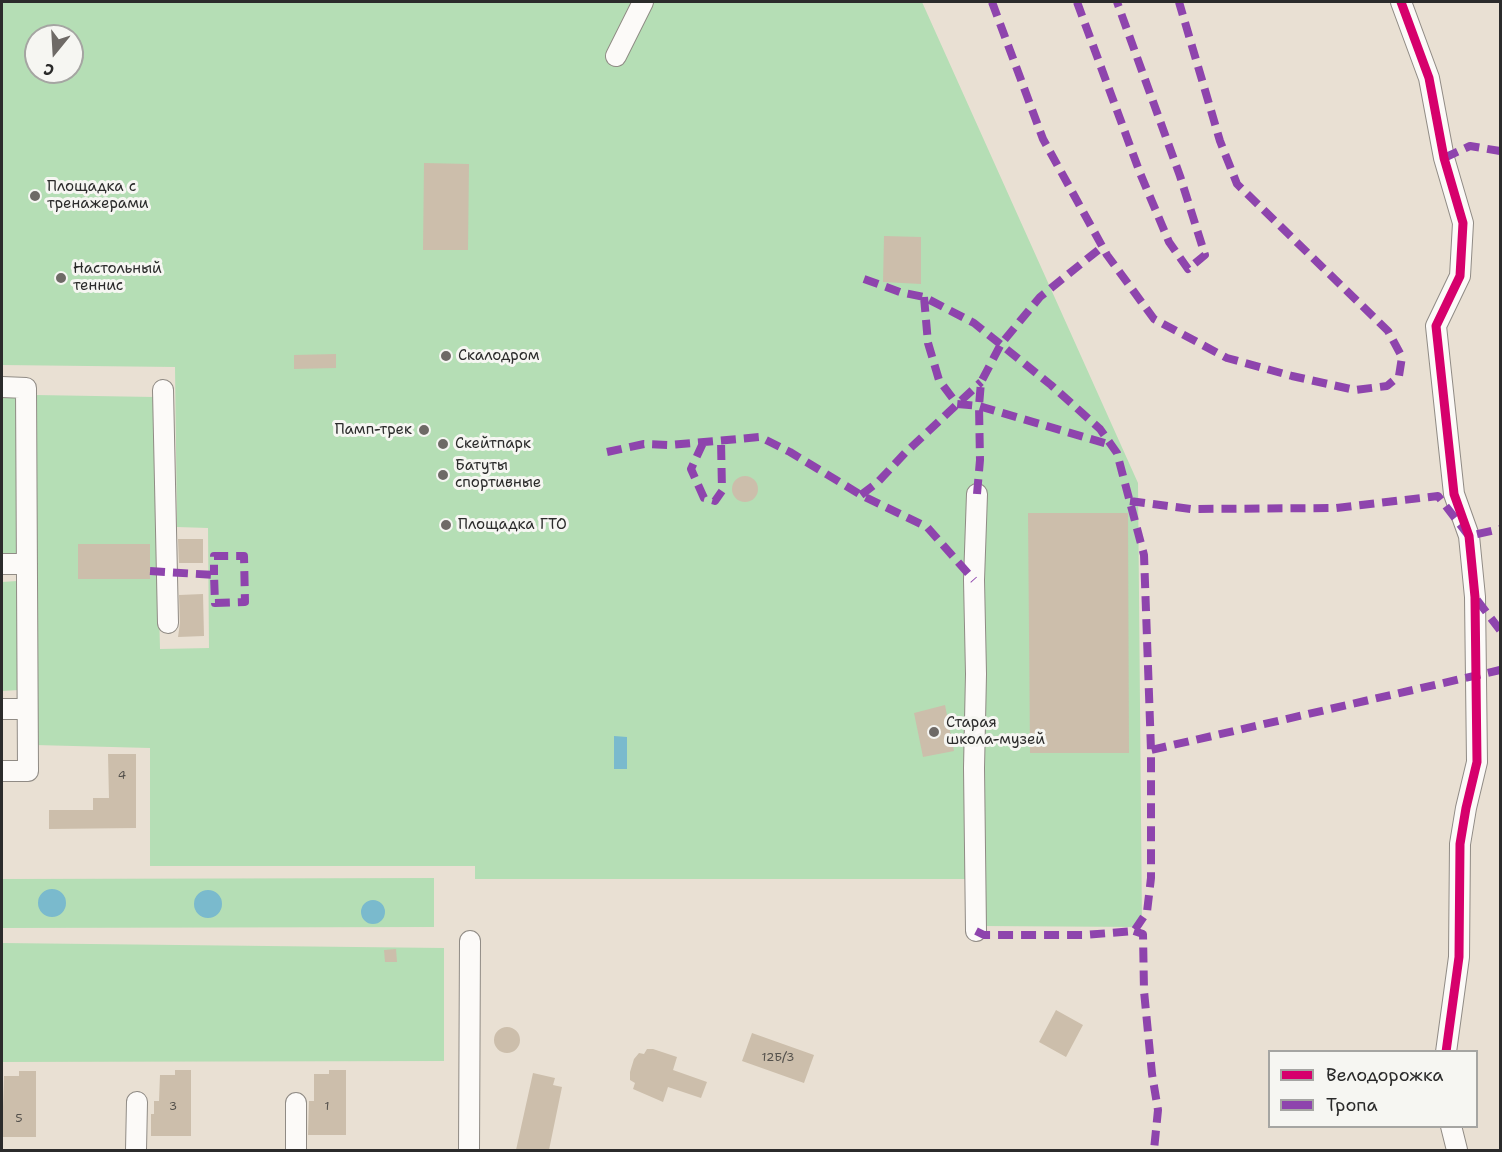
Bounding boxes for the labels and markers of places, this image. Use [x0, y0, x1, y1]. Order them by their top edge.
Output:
place label: Площадка с тренажерами [47, 178, 149, 213]
marker: Площадка с тренажерами [28, 189, 42, 203]
place label: Настольный теннис [73, 260, 162, 295]
marker: Настольный теннис [54, 271, 68, 285]
place label: Скалодром [458, 347, 539, 365]
marker: Скалодром [439, 349, 453, 363]
place label: Памп-трек [335, 421, 412, 439]
marker: Памп-трек [417, 423, 431, 437]
place label: Скейтпарк [455, 435, 531, 453]
marker: Скейтпарк [436, 437, 450, 451]
place label: Батуты спортивные [455, 457, 541, 492]
marker: Батуты спортивные [436, 468, 450, 482]
place label: Площадка ГТО [458, 516, 567, 534]
marker: Площадка ГТО [439, 518, 453, 532]
place label: Старая школа-музей [946, 714, 1045, 749]
marker: Старая школа-музей [927, 725, 941, 739]

